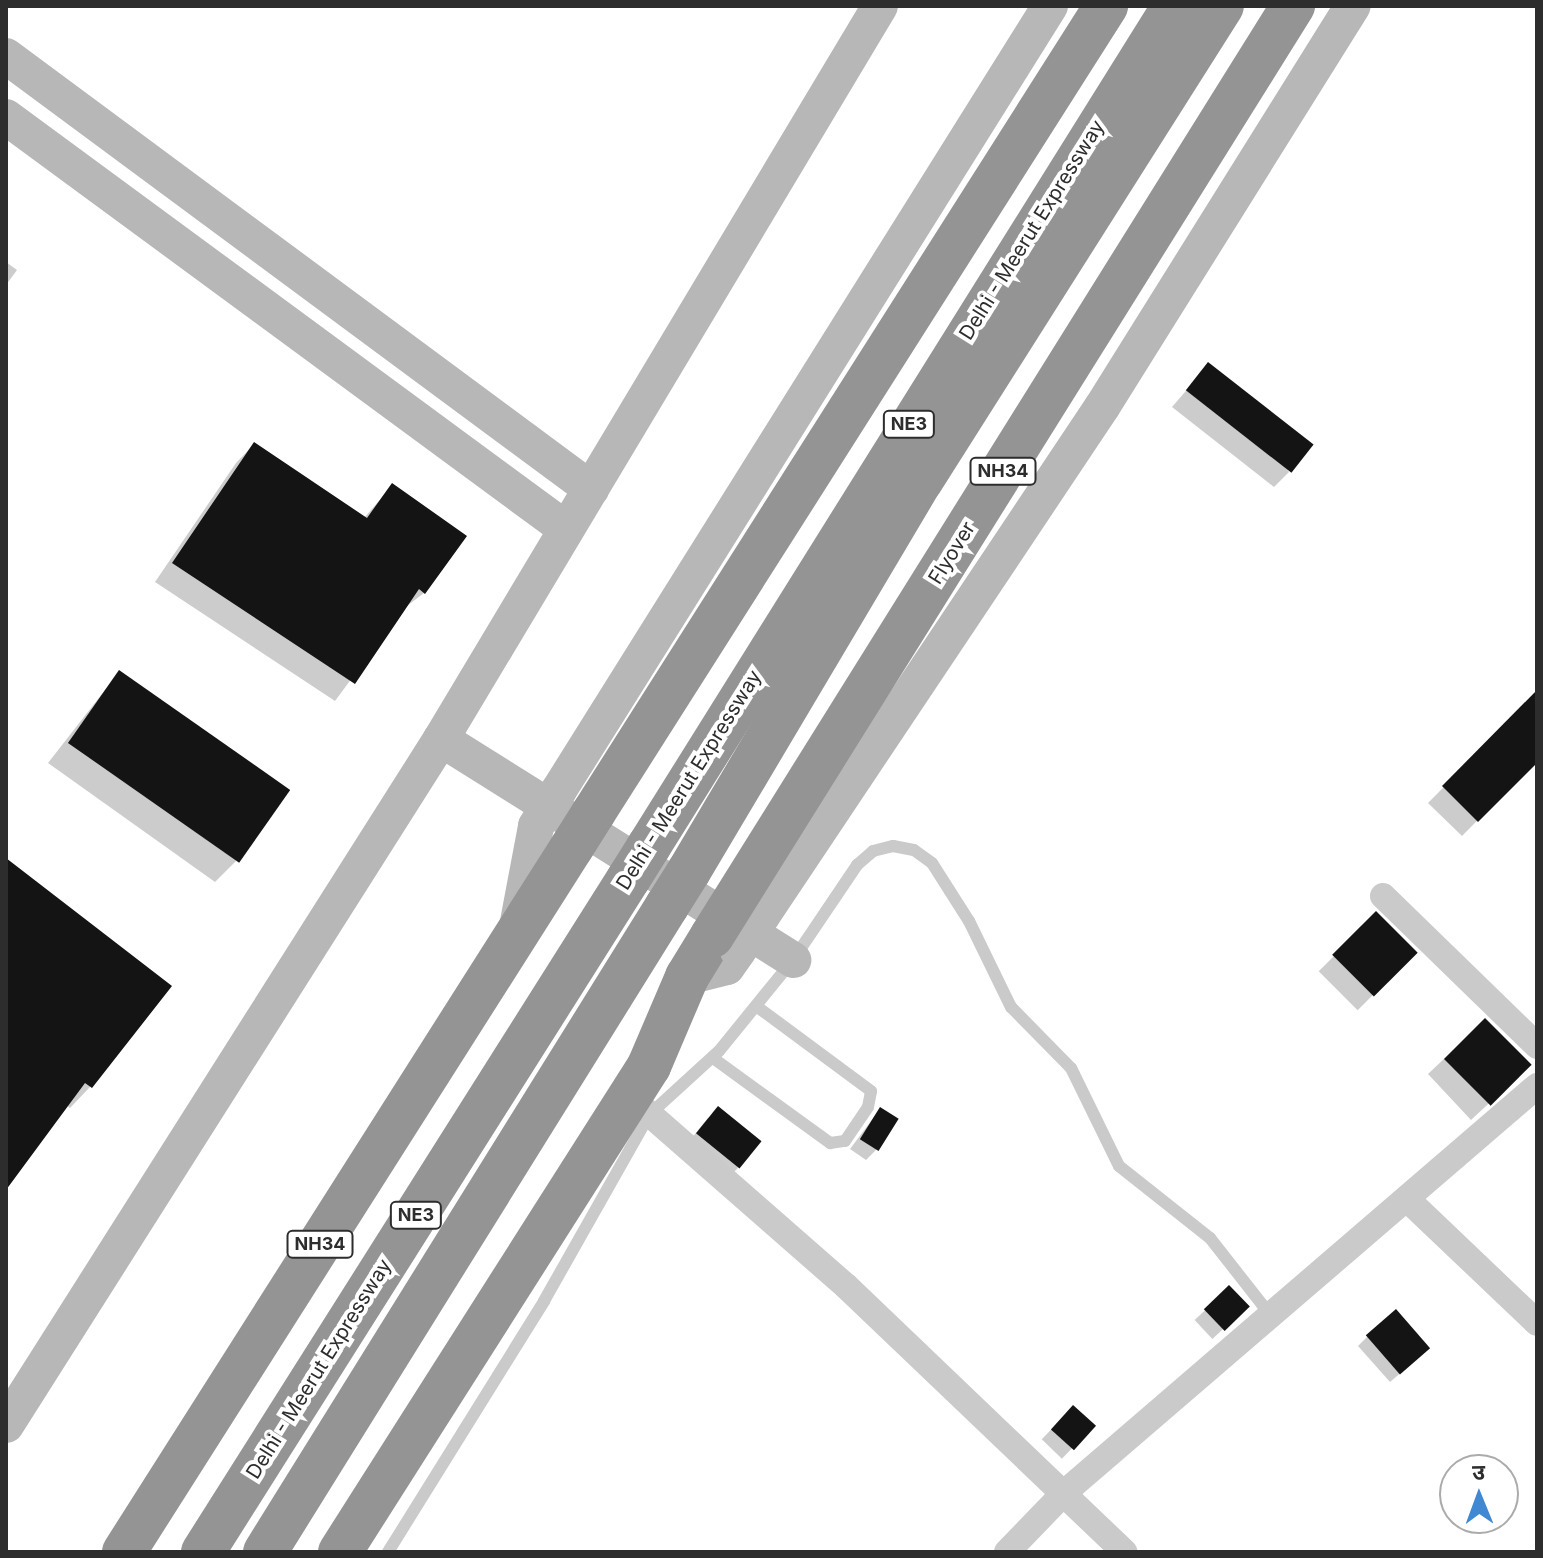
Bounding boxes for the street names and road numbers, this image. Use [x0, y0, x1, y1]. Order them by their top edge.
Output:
street label: Delhi - Meerut Expressway [954, 116, 1110, 344]
road number: NE3 [881, 410, 937, 438]
road number: NH34 [969, 457, 1037, 485]
street label: Flyover [923, 517, 981, 589]
street label: Delhi - Meerut Expressway [611, 666, 767, 894]
road number: NE3 [388, 1201, 444, 1229]
road number: NH34 [286, 1230, 354, 1258]
street label: Delhi - Meerut Expressway [241, 1255, 397, 1483]

